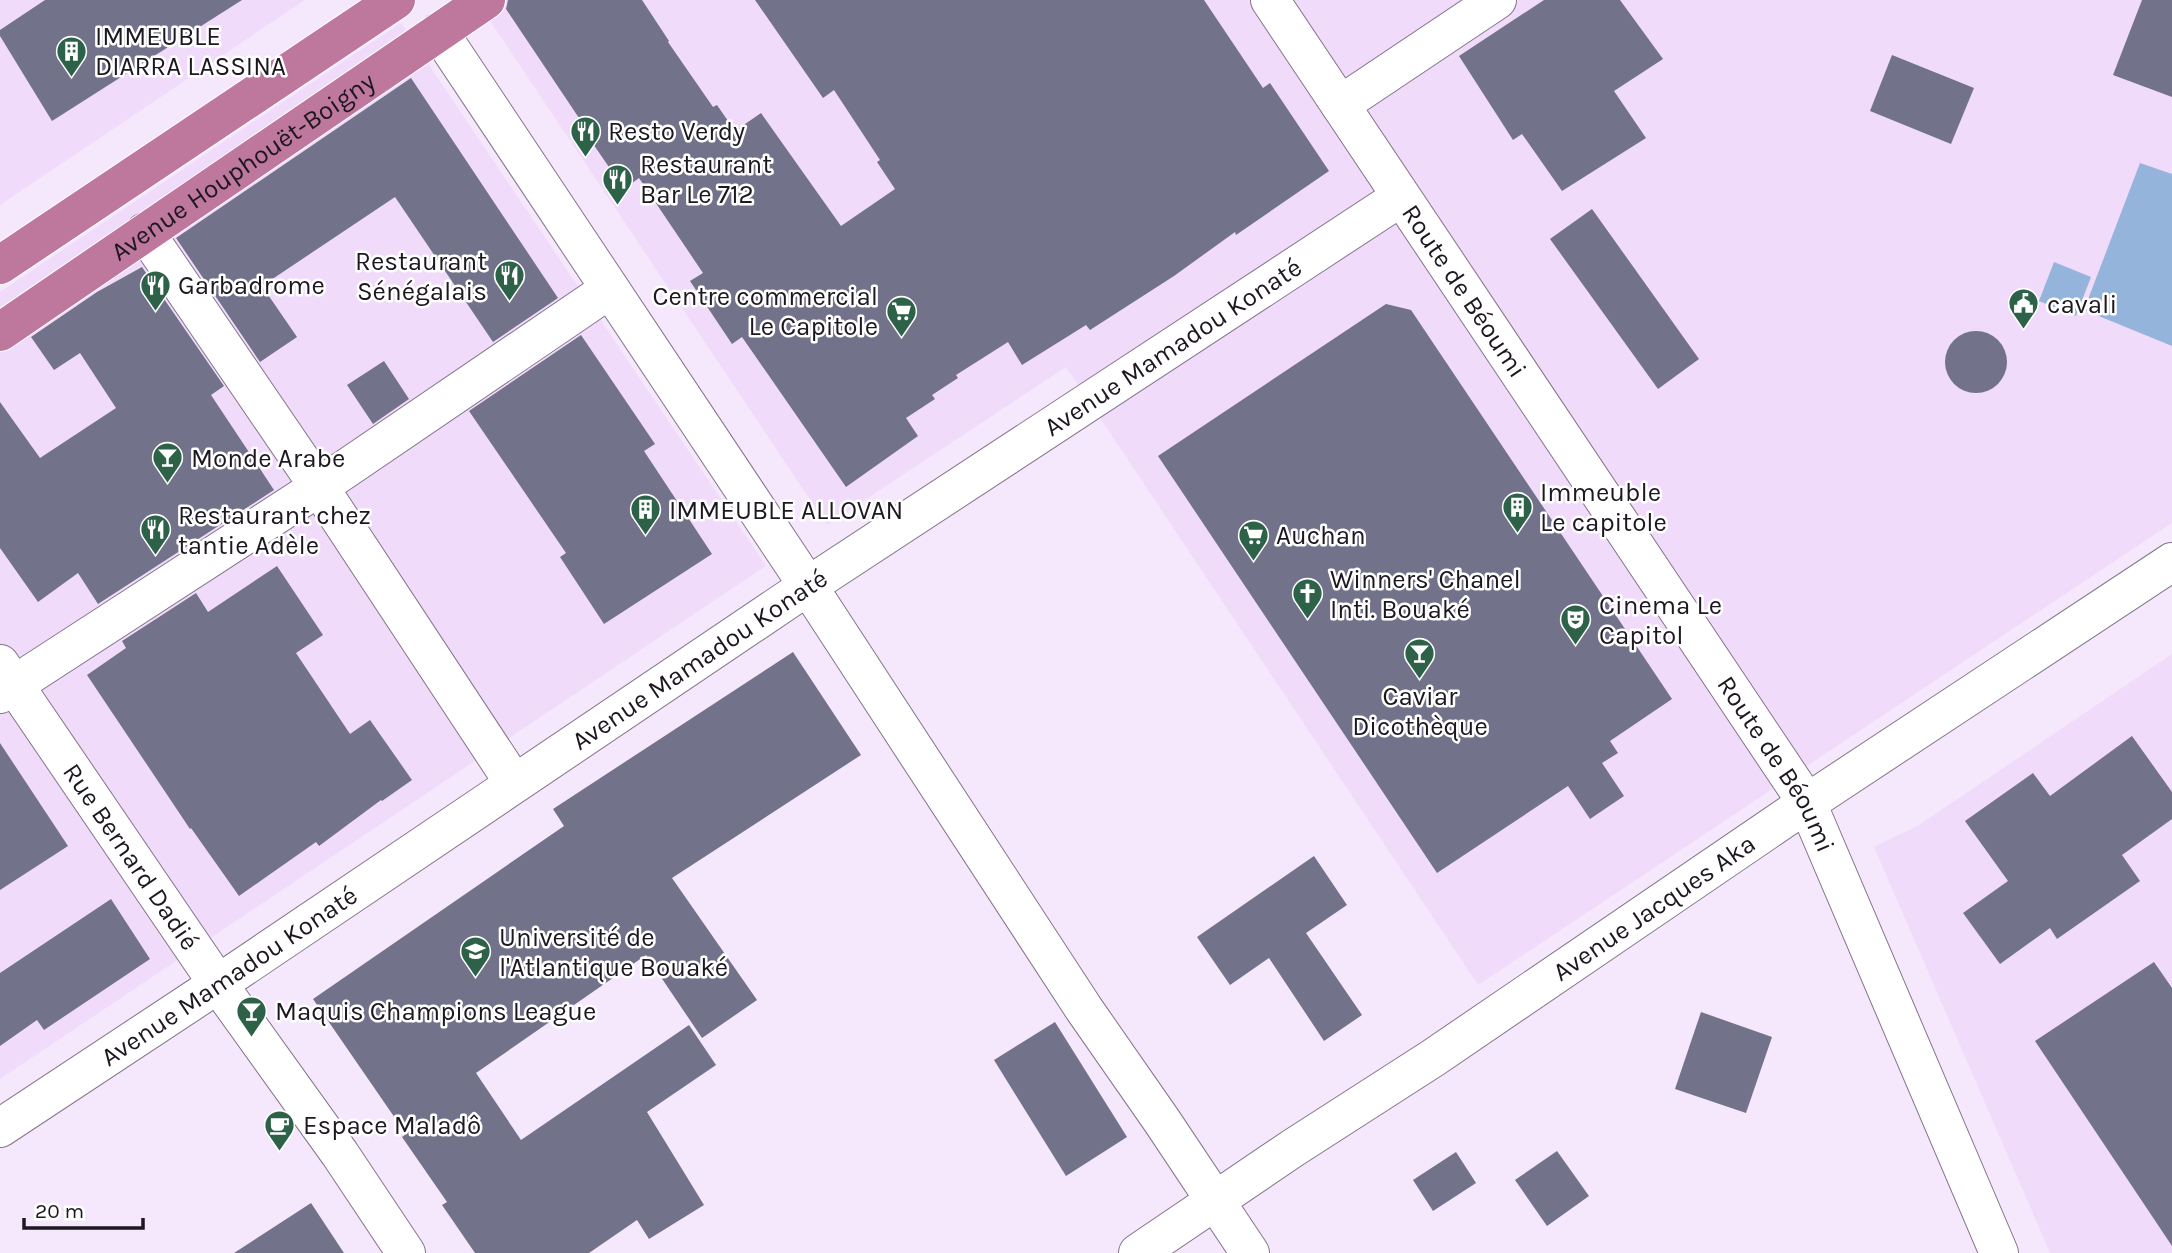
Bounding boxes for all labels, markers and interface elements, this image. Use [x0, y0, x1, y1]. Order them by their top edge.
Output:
place label: IMMEUBLE DIARRA LASSINA [95, 21, 286, 82]
building icon: IMMEUBLE DIARRA LASSINA [55, 34, 89, 78]
street label: Avenue Houphouët-Boigny [105, 65, 381, 267]
restaurant icon: Resto Verdy [568, 114, 602, 158]
place label: Resto Verdy [608, 116, 745, 147]
place label: Restaurant Bar Le 712 [640, 149, 772, 210]
restaurant icon: Restaurant Bar Le 712 [600, 162, 634, 206]
street label: Route de Béoumi [1396, 198, 1534, 383]
place label: Restaurant Sénégalais [355, 246, 487, 307]
street label: Avenue Mamadou Konaté [1038, 251, 1307, 442]
restaurant icon: Restaurant Sénégalais [493, 259, 527, 303]
restaurant icon: Garbadrome [138, 268, 172, 312]
place label: Garbadrome [178, 270, 325, 301]
place label: Centre commercial Le Capitole [653, 281, 878, 342]
public building icon: cavali [2007, 287, 2041, 331]
place label: cavali [2047, 289, 2117, 320]
supermarket icon: Centre commercial Le Capitole [884, 294, 918, 338]
bar icon: Monde Arabe [151, 441, 185, 485]
place label: Monde Arabe [191, 443, 345, 474]
place label: Immeuble Le capitole [1540, 477, 1667, 538]
building icon: Immeuble Le capitole [1500, 490, 1534, 534]
building icon: IMMEUBLE ALLOVAN [629, 493, 663, 537]
place label: IMMEUBLE ALLOVAN [669, 495, 903, 526]
place label: Restaurant chez tantie Adèle [178, 500, 371, 561]
restaurant icon: Restaurant chez tantie Adèle [138, 513, 172, 557]
supermarket icon: Auchan [1236, 518, 1270, 562]
place label: Auchan [1276, 520, 1366, 551]
street label: Avenue Mamadou Konaté [566, 562, 833, 756]
place label: Winners' Chanel Inti. Bouaké [1330, 564, 1521, 625]
church icon: Winners' Chanel Inti. Bouaké [1290, 577, 1324, 621]
place label: Cinema Le Capitol [1599, 590, 1722, 651]
theatre icon: Cinema Le Capitol [1559, 603, 1593, 647]
bar icon: Caviar Dicothèque [1403, 636, 1437, 680]
street label: Route de Béoumi [1711, 670, 1842, 857]
place label: Caviar Dicothèque [1352, 681, 1488, 742]
street label: Rue Bernard Dadié [57, 757, 206, 956]
street label: Avenue Jacques Aka [1547, 828, 1761, 987]
street label: Avenue Mamadou Konaté [95, 879, 363, 1072]
place label: Université de l'Atlantique Bouaké [499, 922, 728, 983]
school or university icon: Université de l'Atlantique Bouaké [459, 935, 493, 979]
bar icon: Maquis Champions League [235, 994, 269, 1038]
place label: Maquis Champions League [275, 996, 596, 1027]
cafe icon: Espace Maladô [263, 1108, 297, 1152]
place label: Espace Maladô [303, 1110, 481, 1141]
scale bar [24, 1186, 144, 1230]
text: 20 m [35, 1199, 84, 1223]

